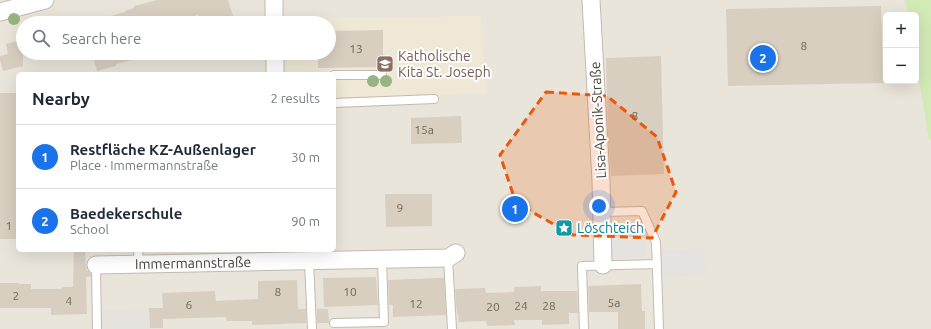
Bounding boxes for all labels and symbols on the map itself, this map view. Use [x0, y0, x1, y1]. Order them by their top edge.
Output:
house number: 8 [801, 39, 808, 52]
house number: 13 [349, 42, 363, 55]
pin: 2 [750, 43, 776, 73]
place label: Katholische Kita St. Joseph [398, 48, 491, 80]
school or university icon: Katholische Kita St. Joseph [375, 54, 395, 74]
street label: Lisa-Aponik-Straße [587, 61, 609, 179]
house number: 8 [632, 109, 639, 122]
house number: 15a [414, 123, 434, 136]
pin: 1 [502, 194, 528, 224]
your location [589, 196, 609, 216]
house number: 9 [397, 201, 403, 214]
place icon: Löschteich [554, 218, 574, 238]
house number: 1 [6, 219, 12, 232]
place label: Löschteich [577, 220, 644, 236]
street label: Immermannstraße [135, 254, 251, 272]
house number: 8 [275, 285, 282, 298]
house number: 10 [343, 285, 357, 298]
house number: 2 [13, 289, 19, 302]
house number: 4 [66, 294, 73, 307]
house number: 5a [608, 296, 620, 309]
house number: 12 [409, 297, 423, 310]
house number: 6 [186, 298, 193, 311]
house number: 24 [514, 299, 528, 312]
house number: 28 [542, 299, 556, 312]
house number: 20 [486, 300, 500, 313]

